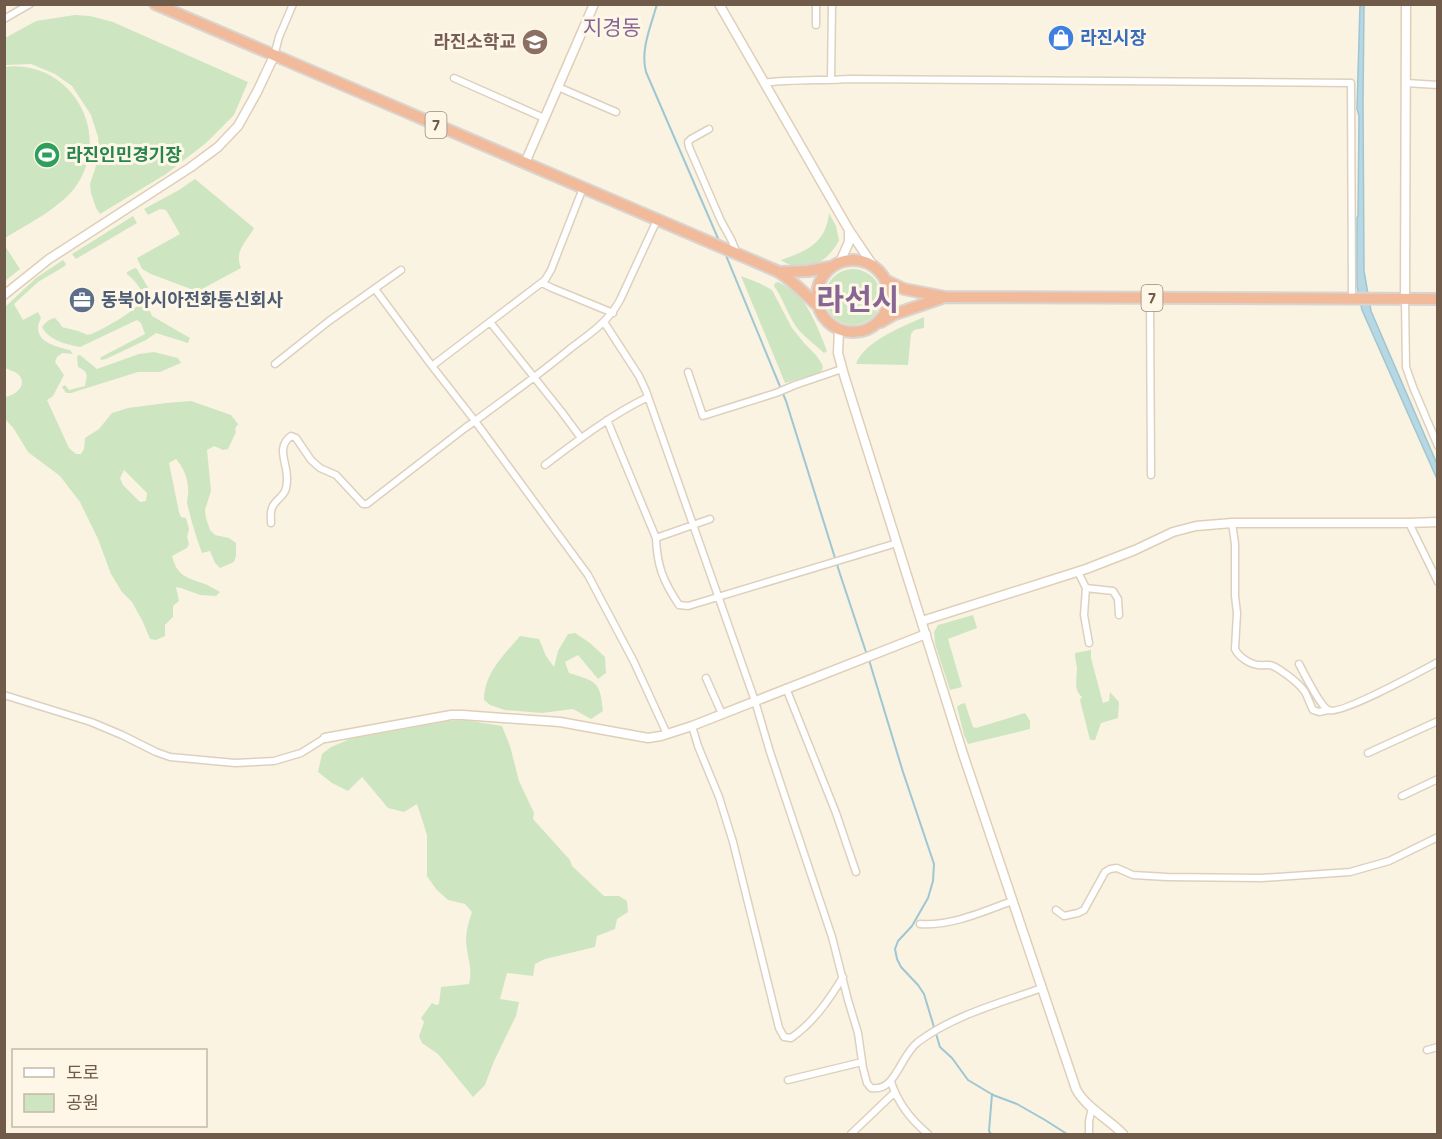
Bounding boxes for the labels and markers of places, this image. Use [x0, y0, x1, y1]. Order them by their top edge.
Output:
shop icon: 라진시장 [1046, 23, 1076, 53]
place label: 라진시장 [1080, 24, 1147, 51]
school or university icon: 라진소학교 [520, 27, 550, 57]
place label: 라진소학교 [433, 28, 516, 55]
sports icon: 라진인민경기장 [32, 140, 62, 170]
place label: 라진인민경기장 [66, 141, 182, 168]
office icon: 동북아시아전화통신회사 [67, 285, 97, 315]
place label: 동북아시아전화통신회사 [101, 286, 284, 313]

